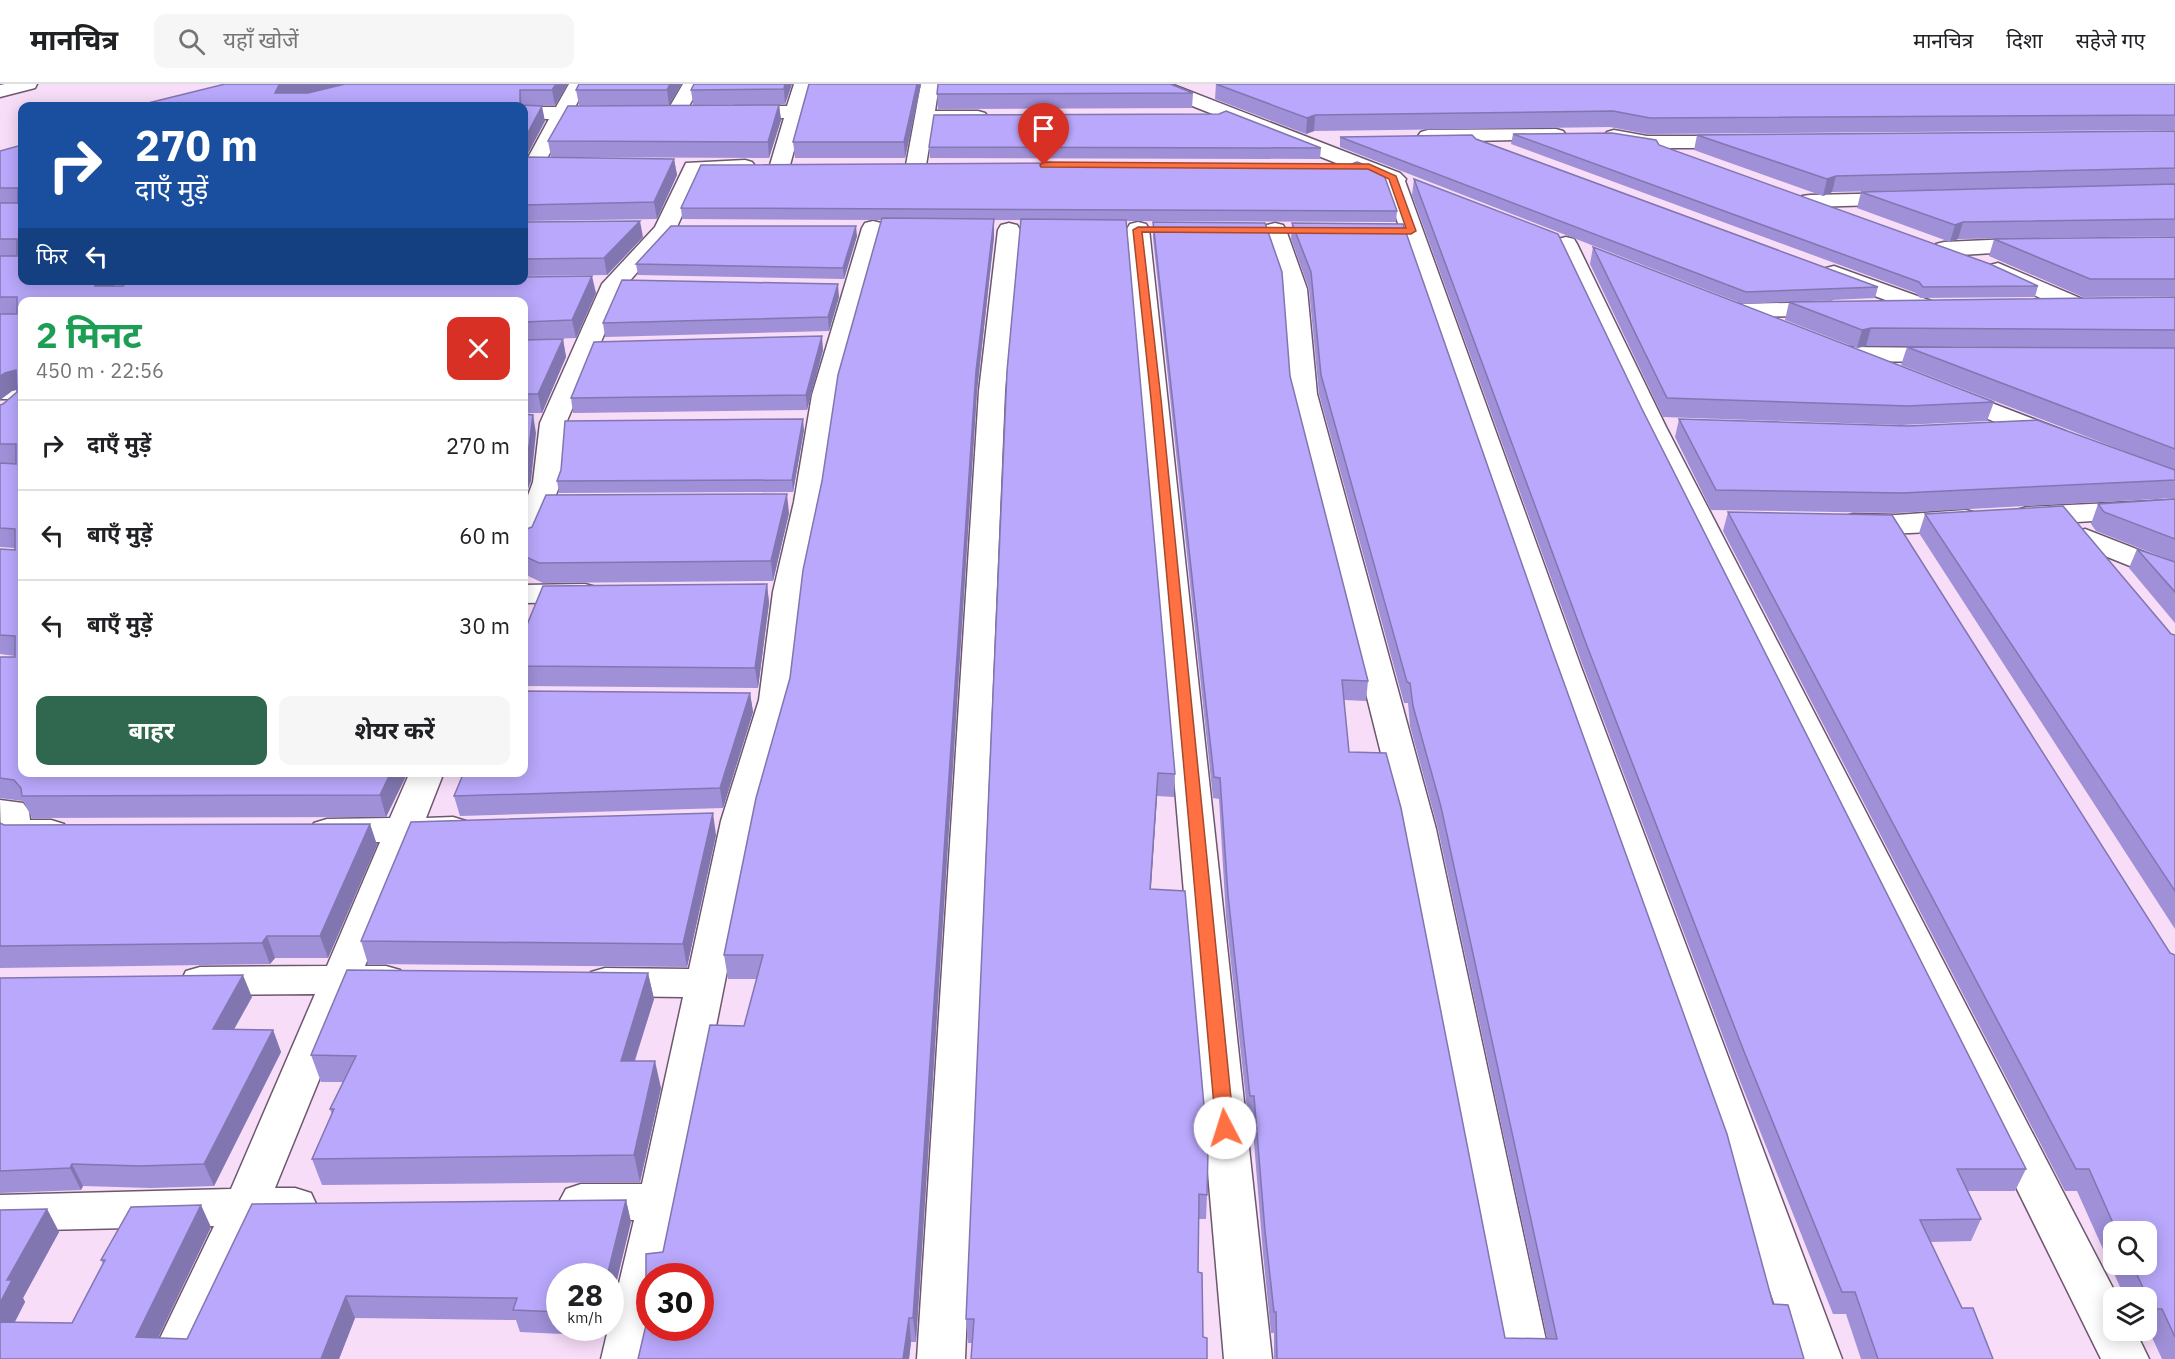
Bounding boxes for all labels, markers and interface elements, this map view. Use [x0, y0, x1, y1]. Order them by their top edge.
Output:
search box [154, 14, 574, 68]
text: मानचित्र [30, 21, 118, 58]
icon: search [175, 25, 208, 58]
text: यहाँ खोजें [223, 25, 299, 54]
text: मानचित्र [1913, 26, 1973, 54]
text: दिशा [2006, 26, 2043, 54]
text: सहेजे गए [2076, 26, 2145, 54]
pin [1018, 103, 1069, 165]
icon: arrive [1027, 112, 1060, 145]
text: 270 m [135, 118, 258, 173]
icon: right [36, 126, 114, 204]
text: दाएँ मुड़ें [135, 171, 208, 206]
icon: left [80, 240, 113, 273]
text: फिर [36, 241, 68, 270]
text: 2 मिनट [36, 311, 142, 358]
button: close [447, 317, 510, 380]
text: 450 m · 22:56 [36, 357, 164, 384]
icon: right [36, 429, 69, 462]
text: दाएँ मुड़ें [87, 429, 151, 458]
text: 270 m [446, 431, 510, 460]
icon: left [36, 519, 69, 552]
text: बाएँ मुड़ें [87, 519, 153, 548]
text: 60 m [459, 521, 510, 550]
icon: left [36, 609, 69, 642]
text: बाएँ मुड़ें [87, 609, 153, 638]
text: 30 m [459, 611, 510, 640]
button: बाहर [36, 696, 267, 765]
button: शेयर करें [279, 696, 510, 765]
position arrow [1193, 1096, 1257, 1160]
map controls [2103, 1221, 2157, 1341]
button: search [2103, 1221, 2157, 1275]
speed limit sign: 30 [636, 1263, 714, 1341]
text: 28 [567, 1275, 603, 1314]
button: layers [2103, 1287, 2157, 1341]
text: km/h [567, 1308, 603, 1327]

